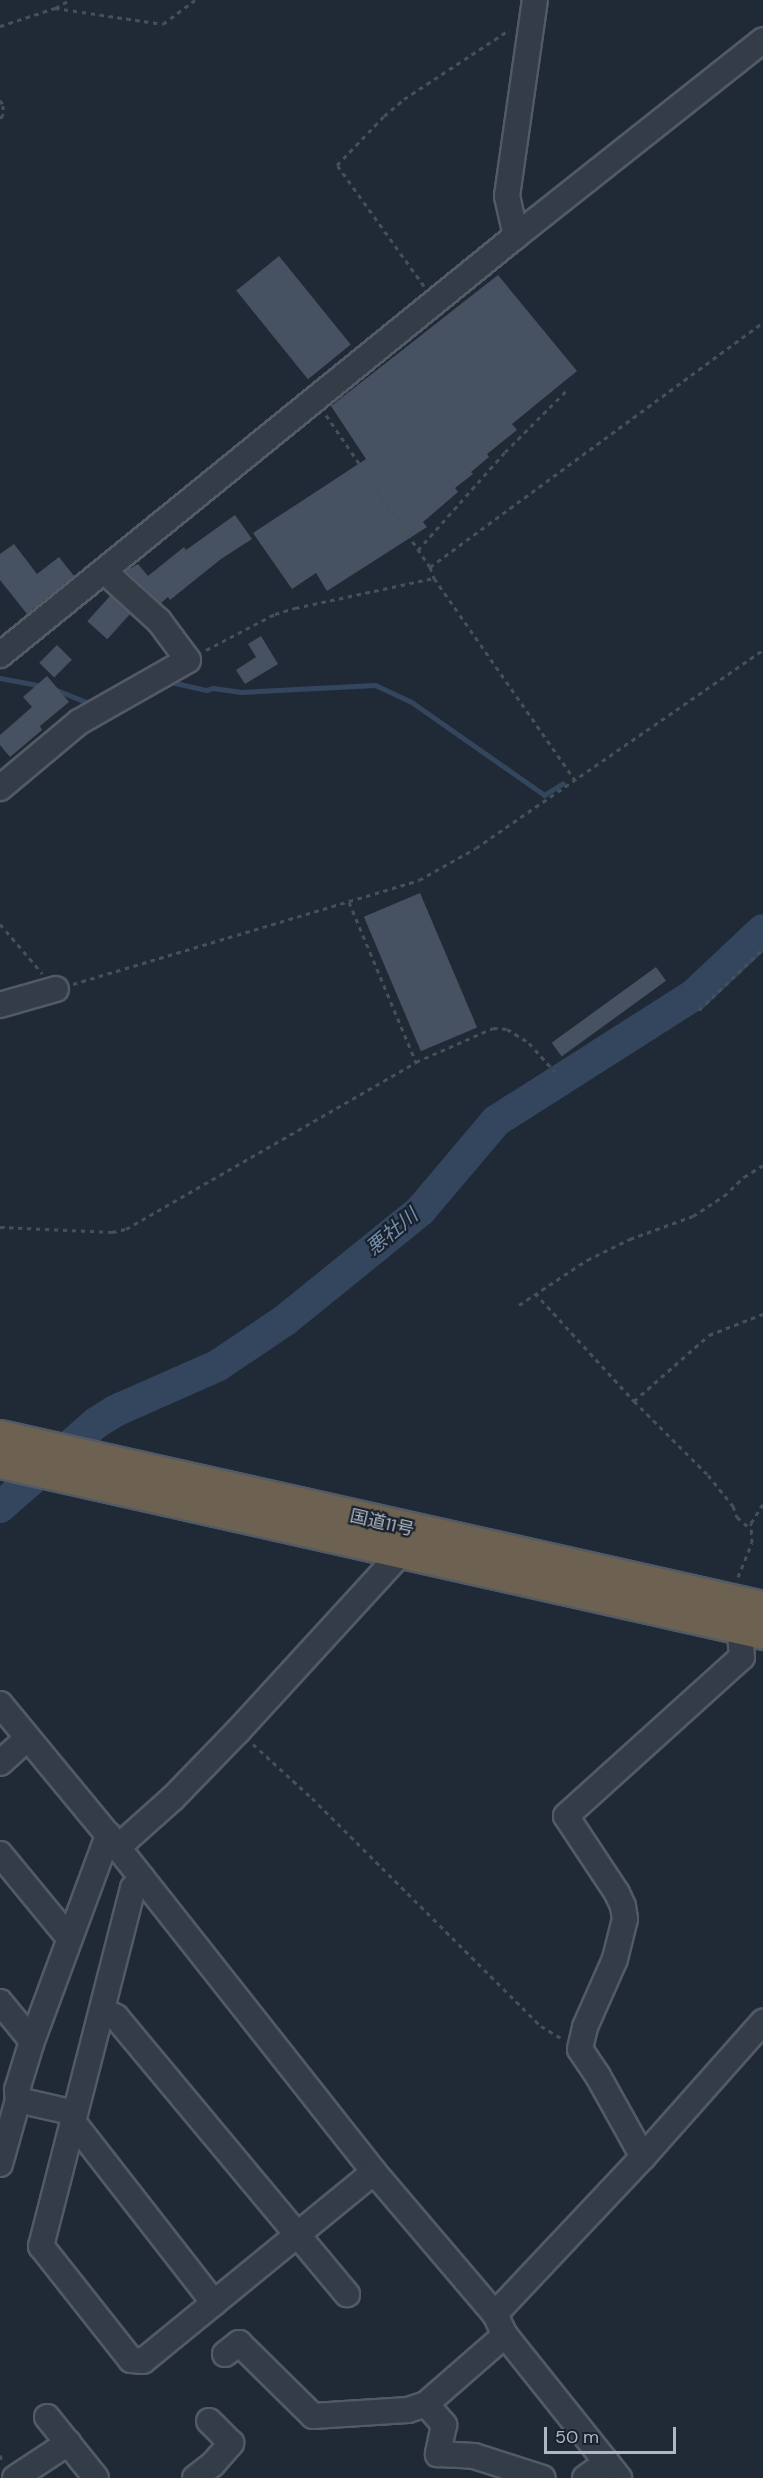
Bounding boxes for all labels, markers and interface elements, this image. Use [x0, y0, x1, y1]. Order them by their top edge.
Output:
water label: 悪社川 [361, 1204, 423, 1260]
street label: 国道11号 [348, 1505, 416, 1541]
scale bar [547, 2415, 679, 2453]
text: 50 m [555, 2425, 599, 2449]

